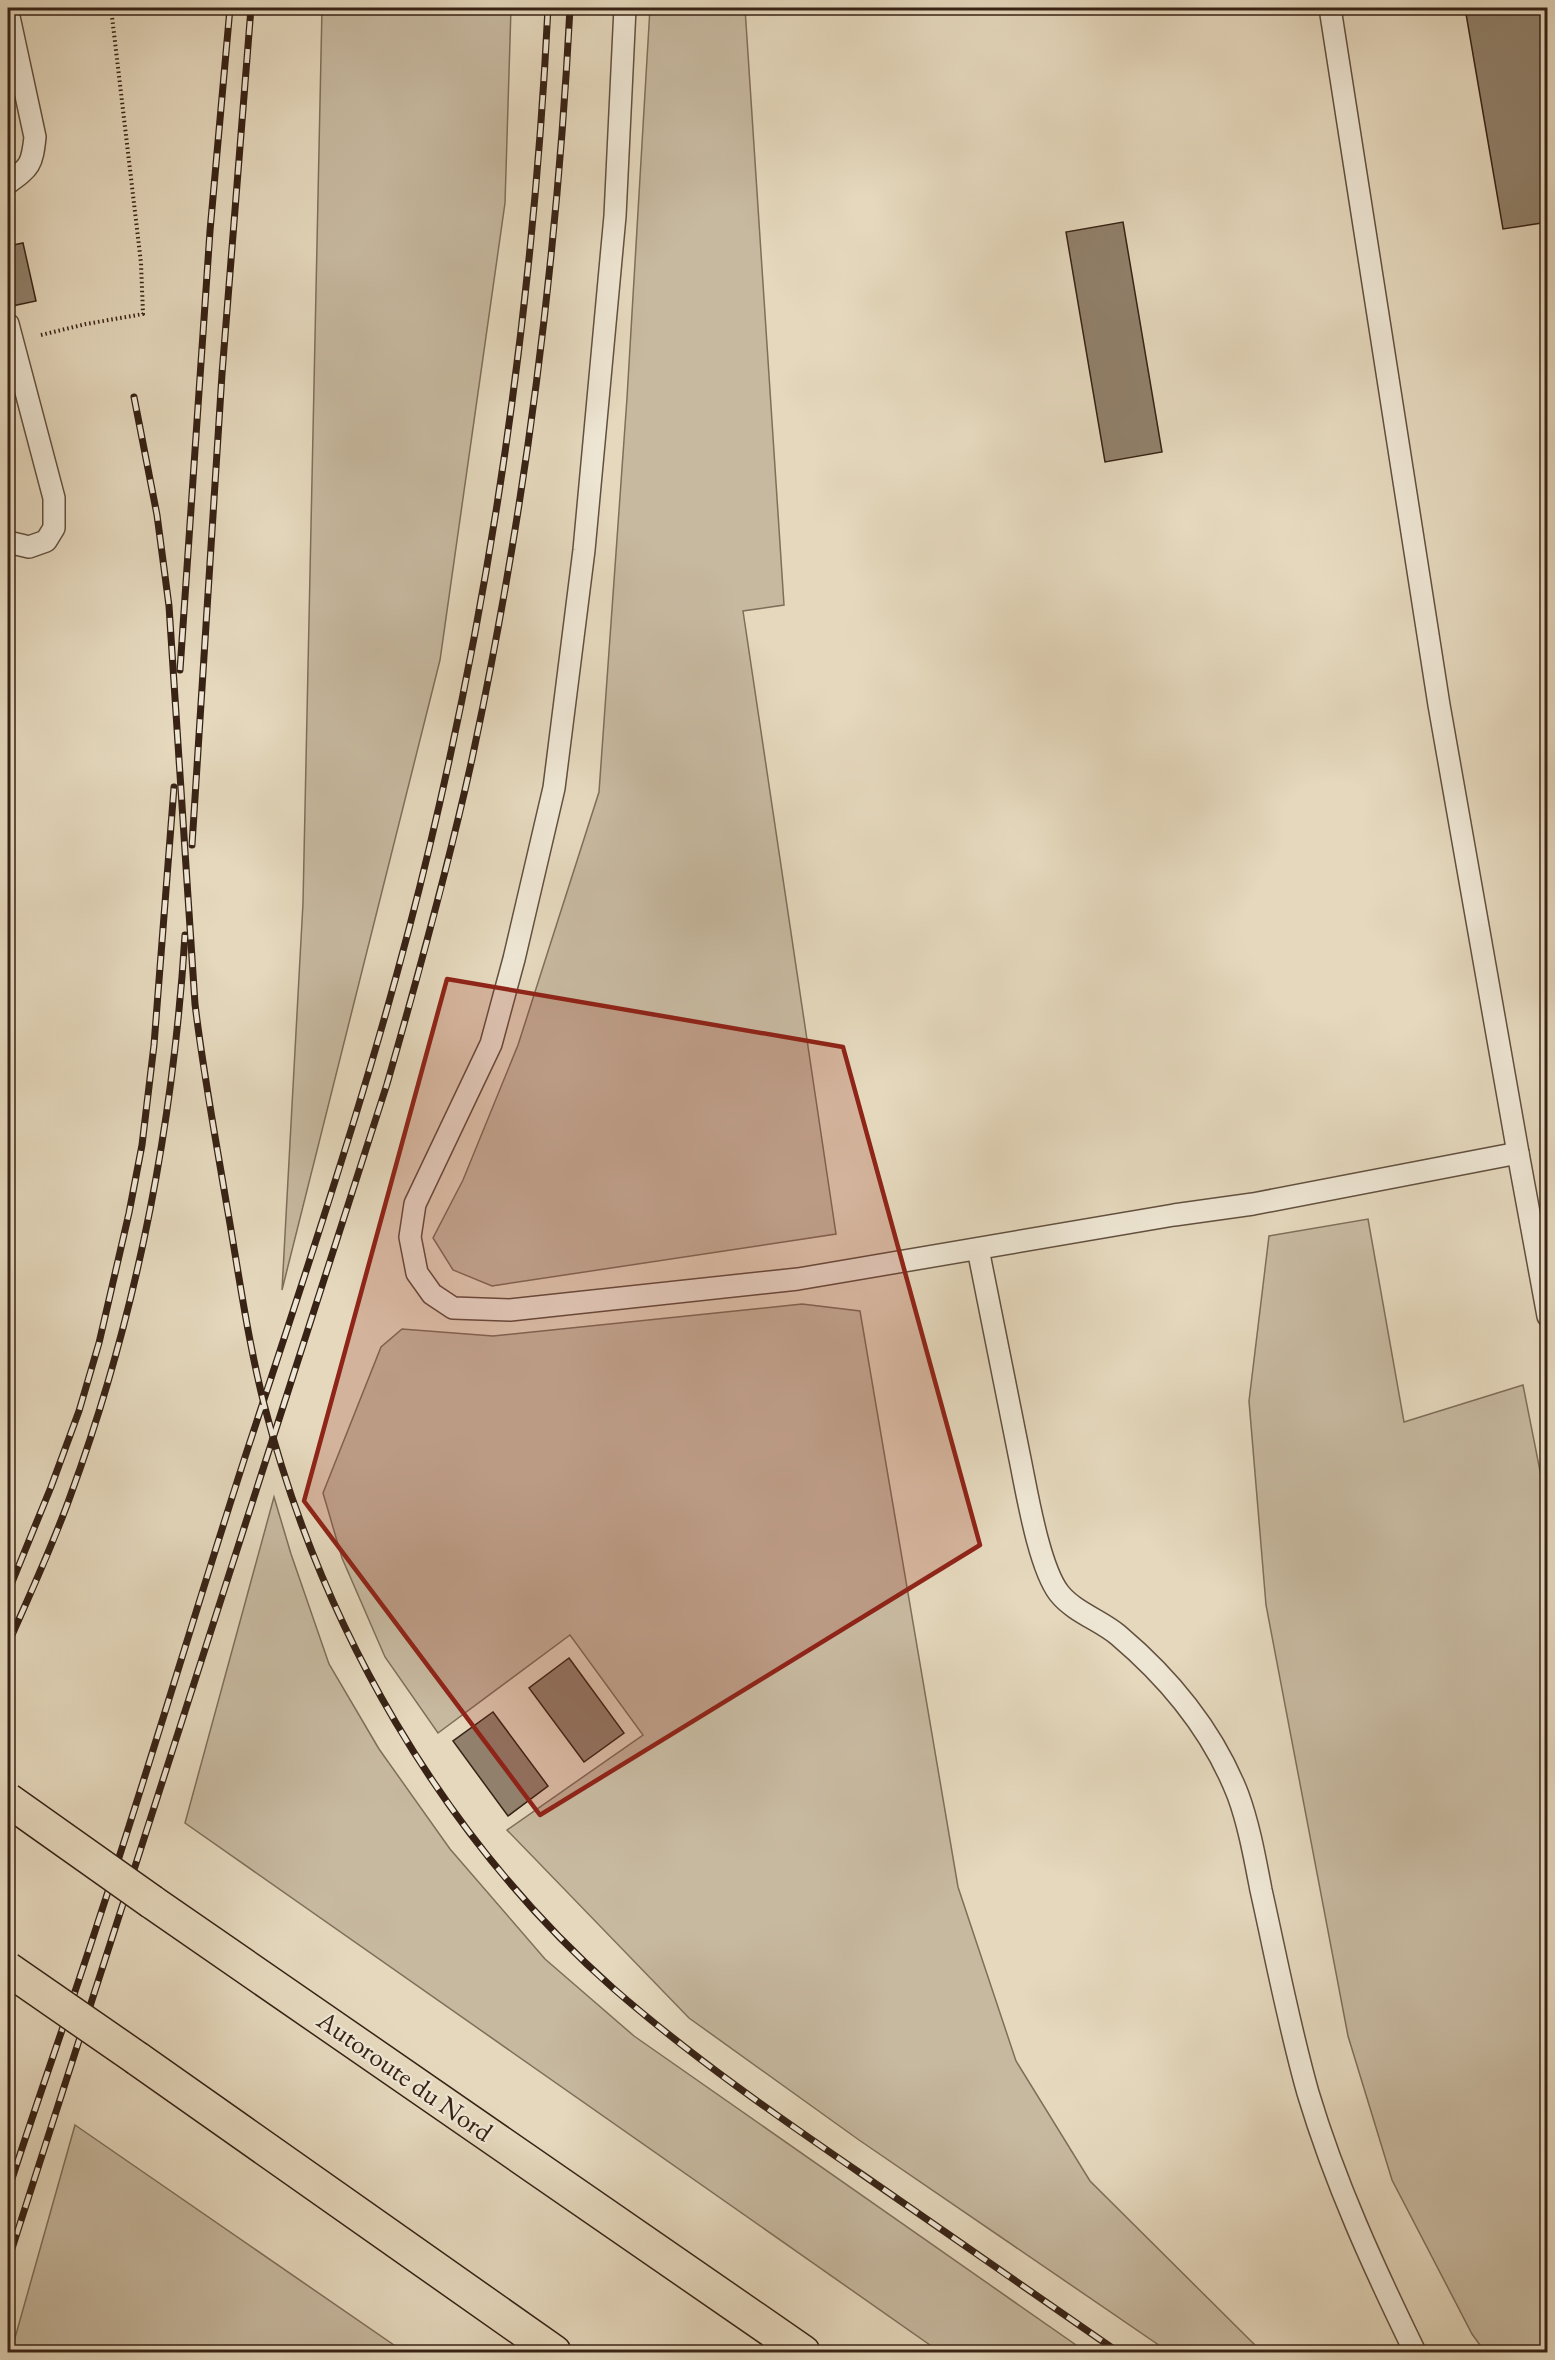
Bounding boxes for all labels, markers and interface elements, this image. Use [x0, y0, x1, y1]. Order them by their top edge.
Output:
street label: Autoroute du Nord [310, 2001, 500, 2149]

